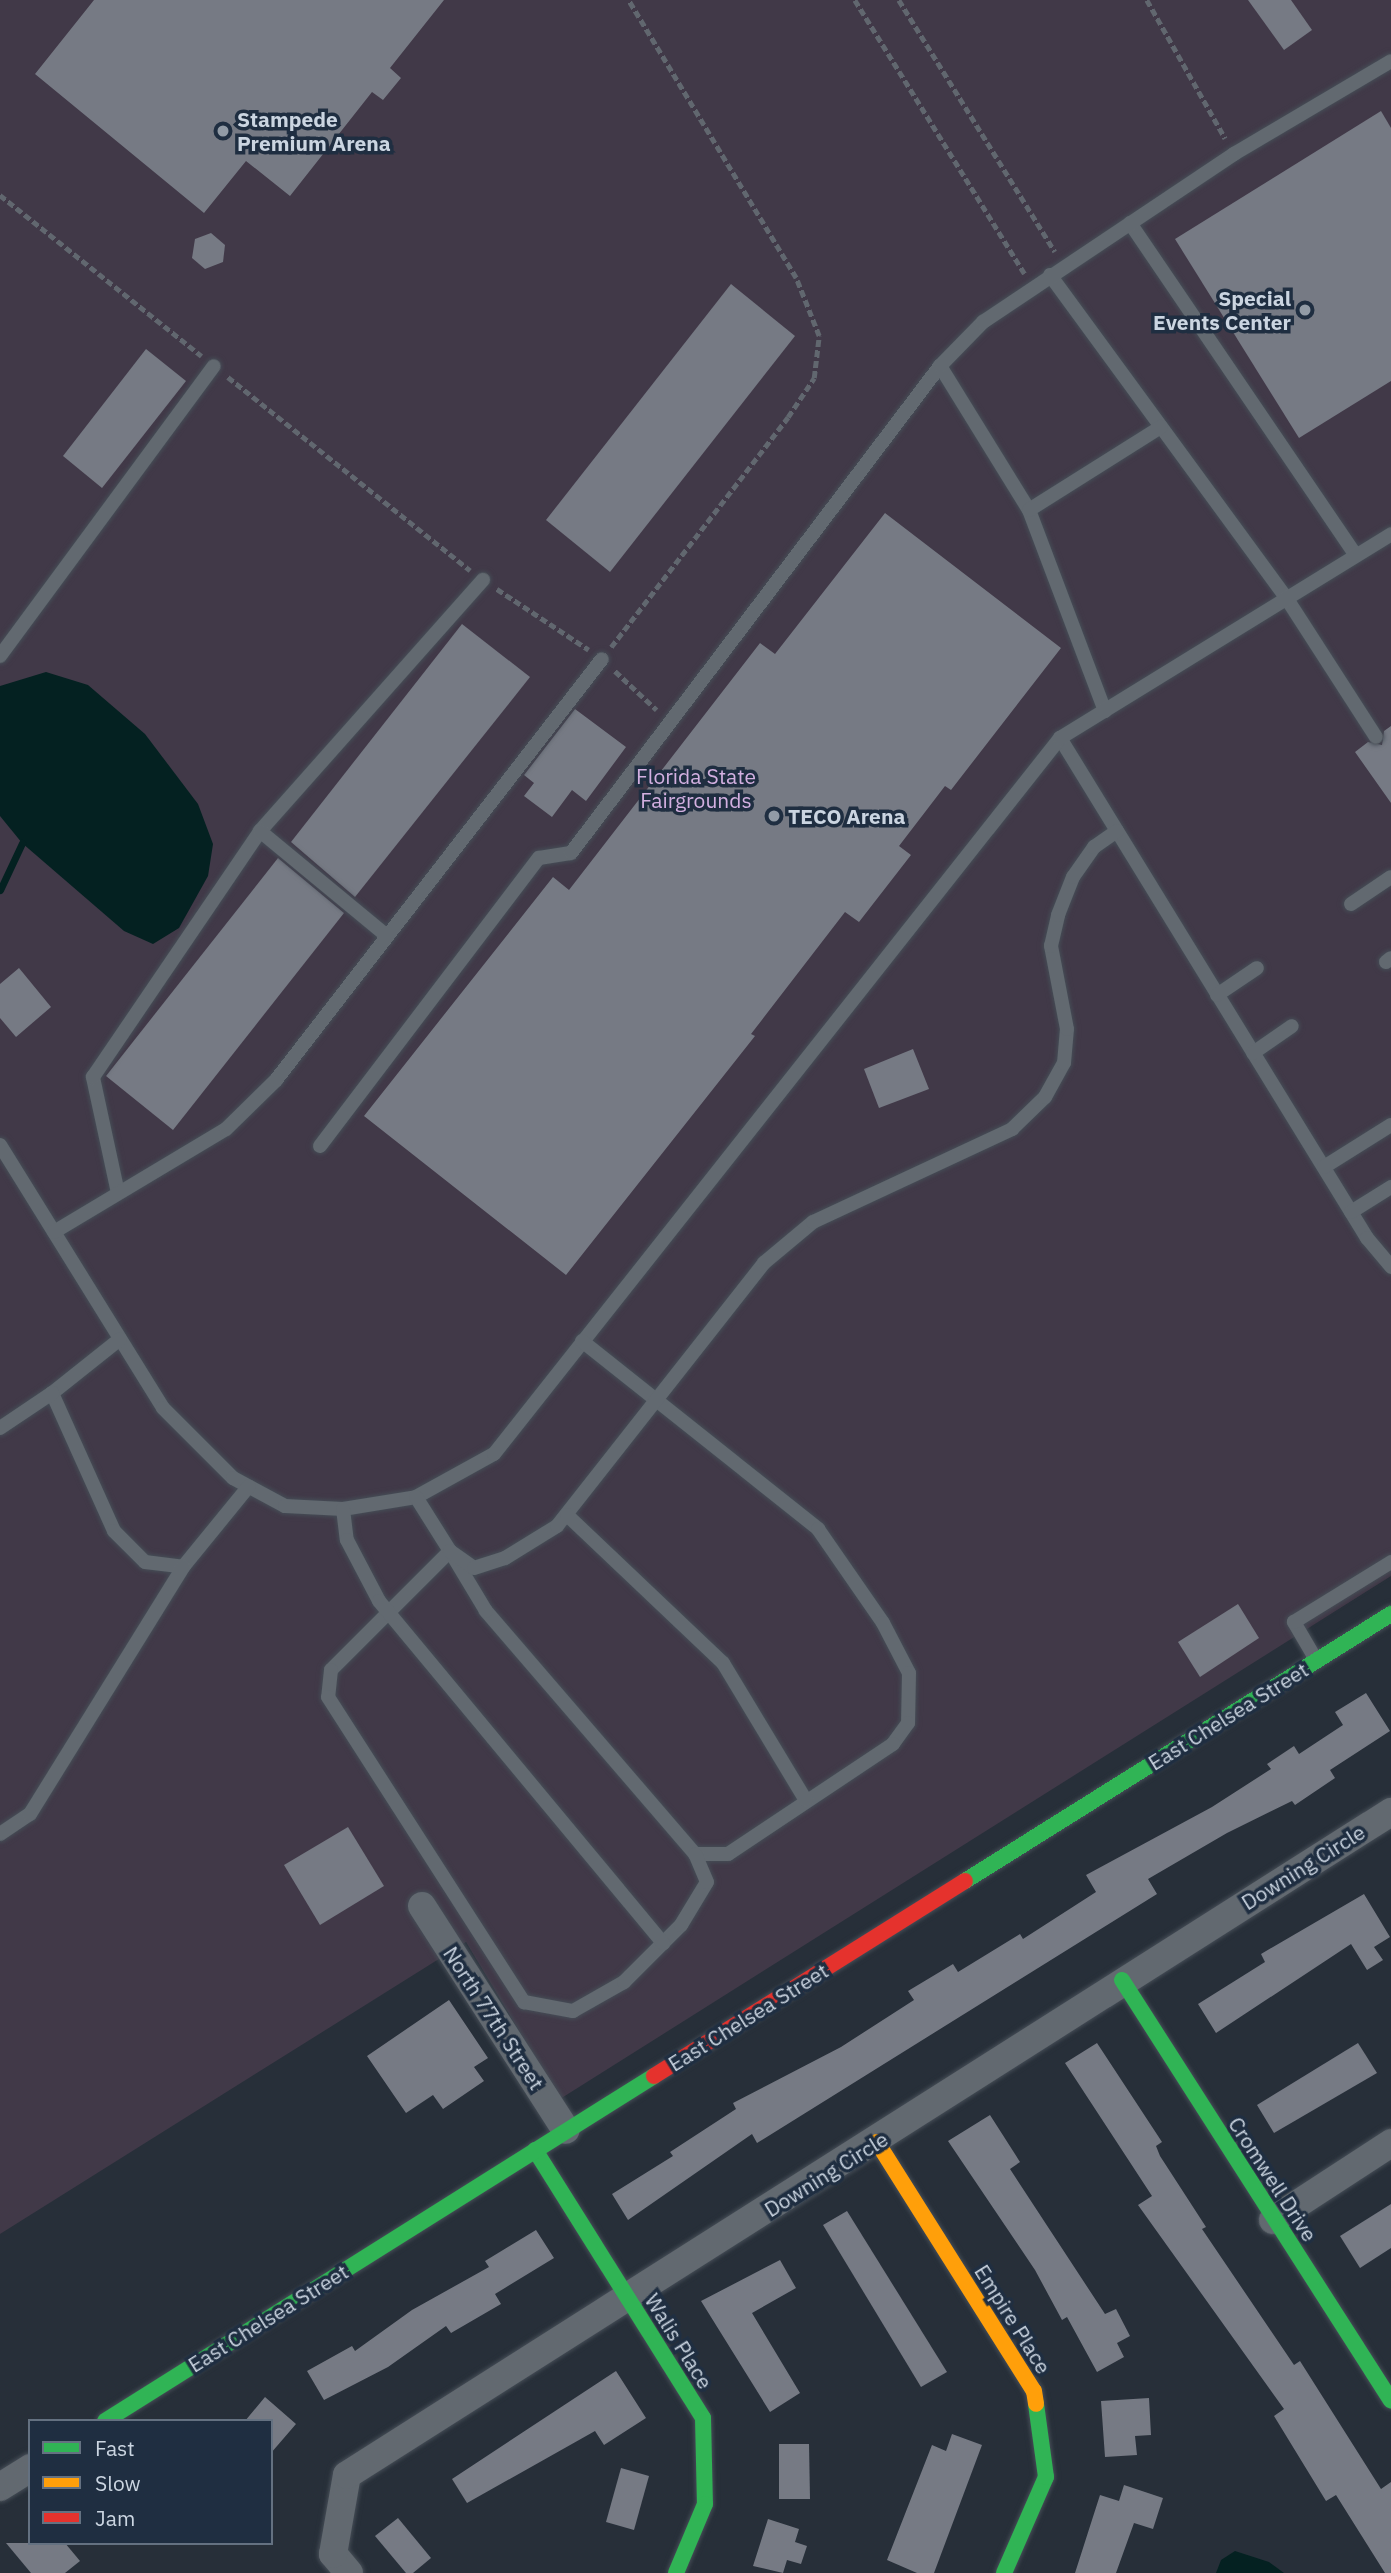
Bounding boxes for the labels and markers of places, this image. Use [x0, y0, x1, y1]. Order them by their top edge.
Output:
place label: Stampede Premium Arena [237, 106, 391, 156]
marker: Stampede Premium Arena [215, 123, 231, 139]
place label: Special Events Center [1153, 285, 1291, 335]
marker: Special Events Center [1297, 302, 1313, 318]
place label: TECO Arena [788, 803, 905, 829]
marker: TECO Arena [766, 808, 782, 824]

